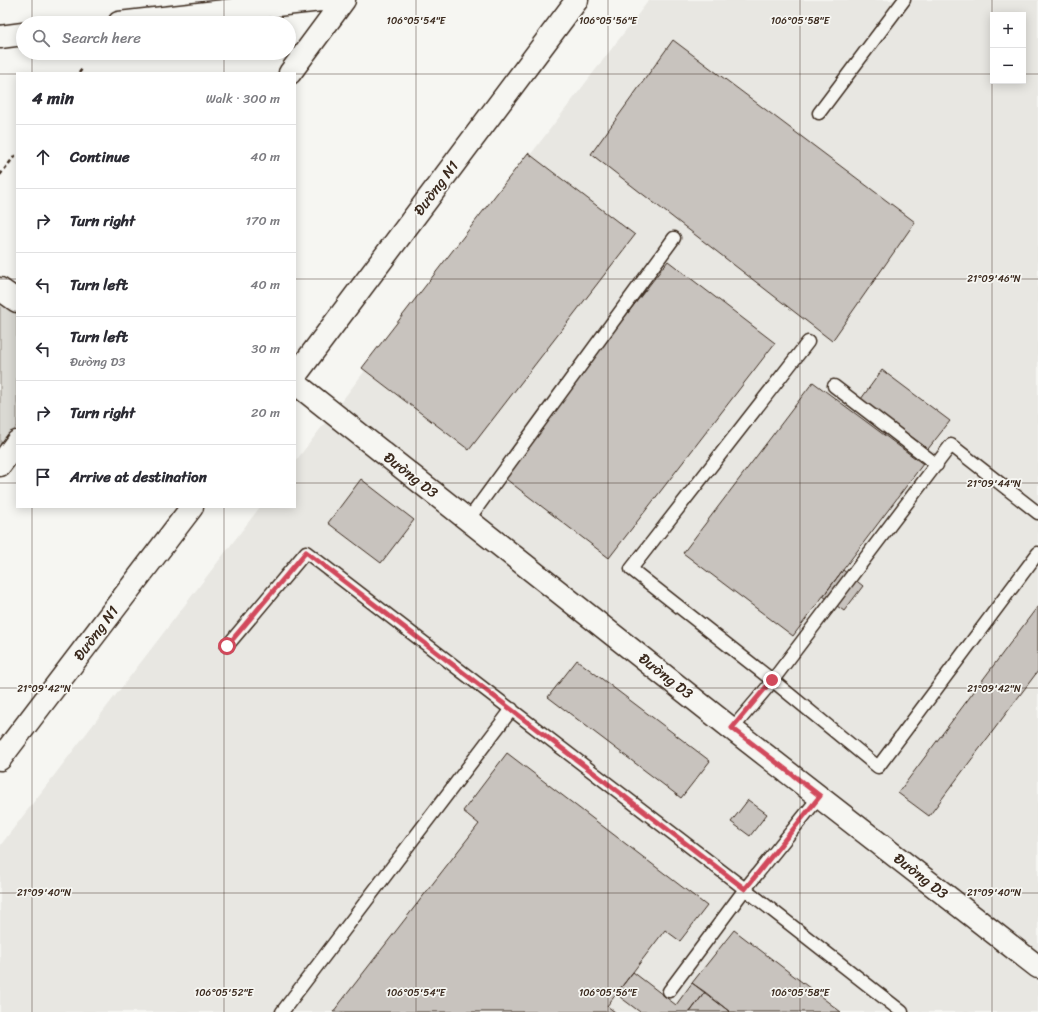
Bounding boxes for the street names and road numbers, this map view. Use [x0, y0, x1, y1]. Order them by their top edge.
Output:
street label: Đường N1 [406, 155, 466, 221]
street label: Đường D3 [378, 445, 444, 505]
street label: Đường N1 [66, 600, 126, 666]
street label: Đường D3 [633, 646, 699, 706]
street label: Đường D3 [888, 846, 954, 906]

